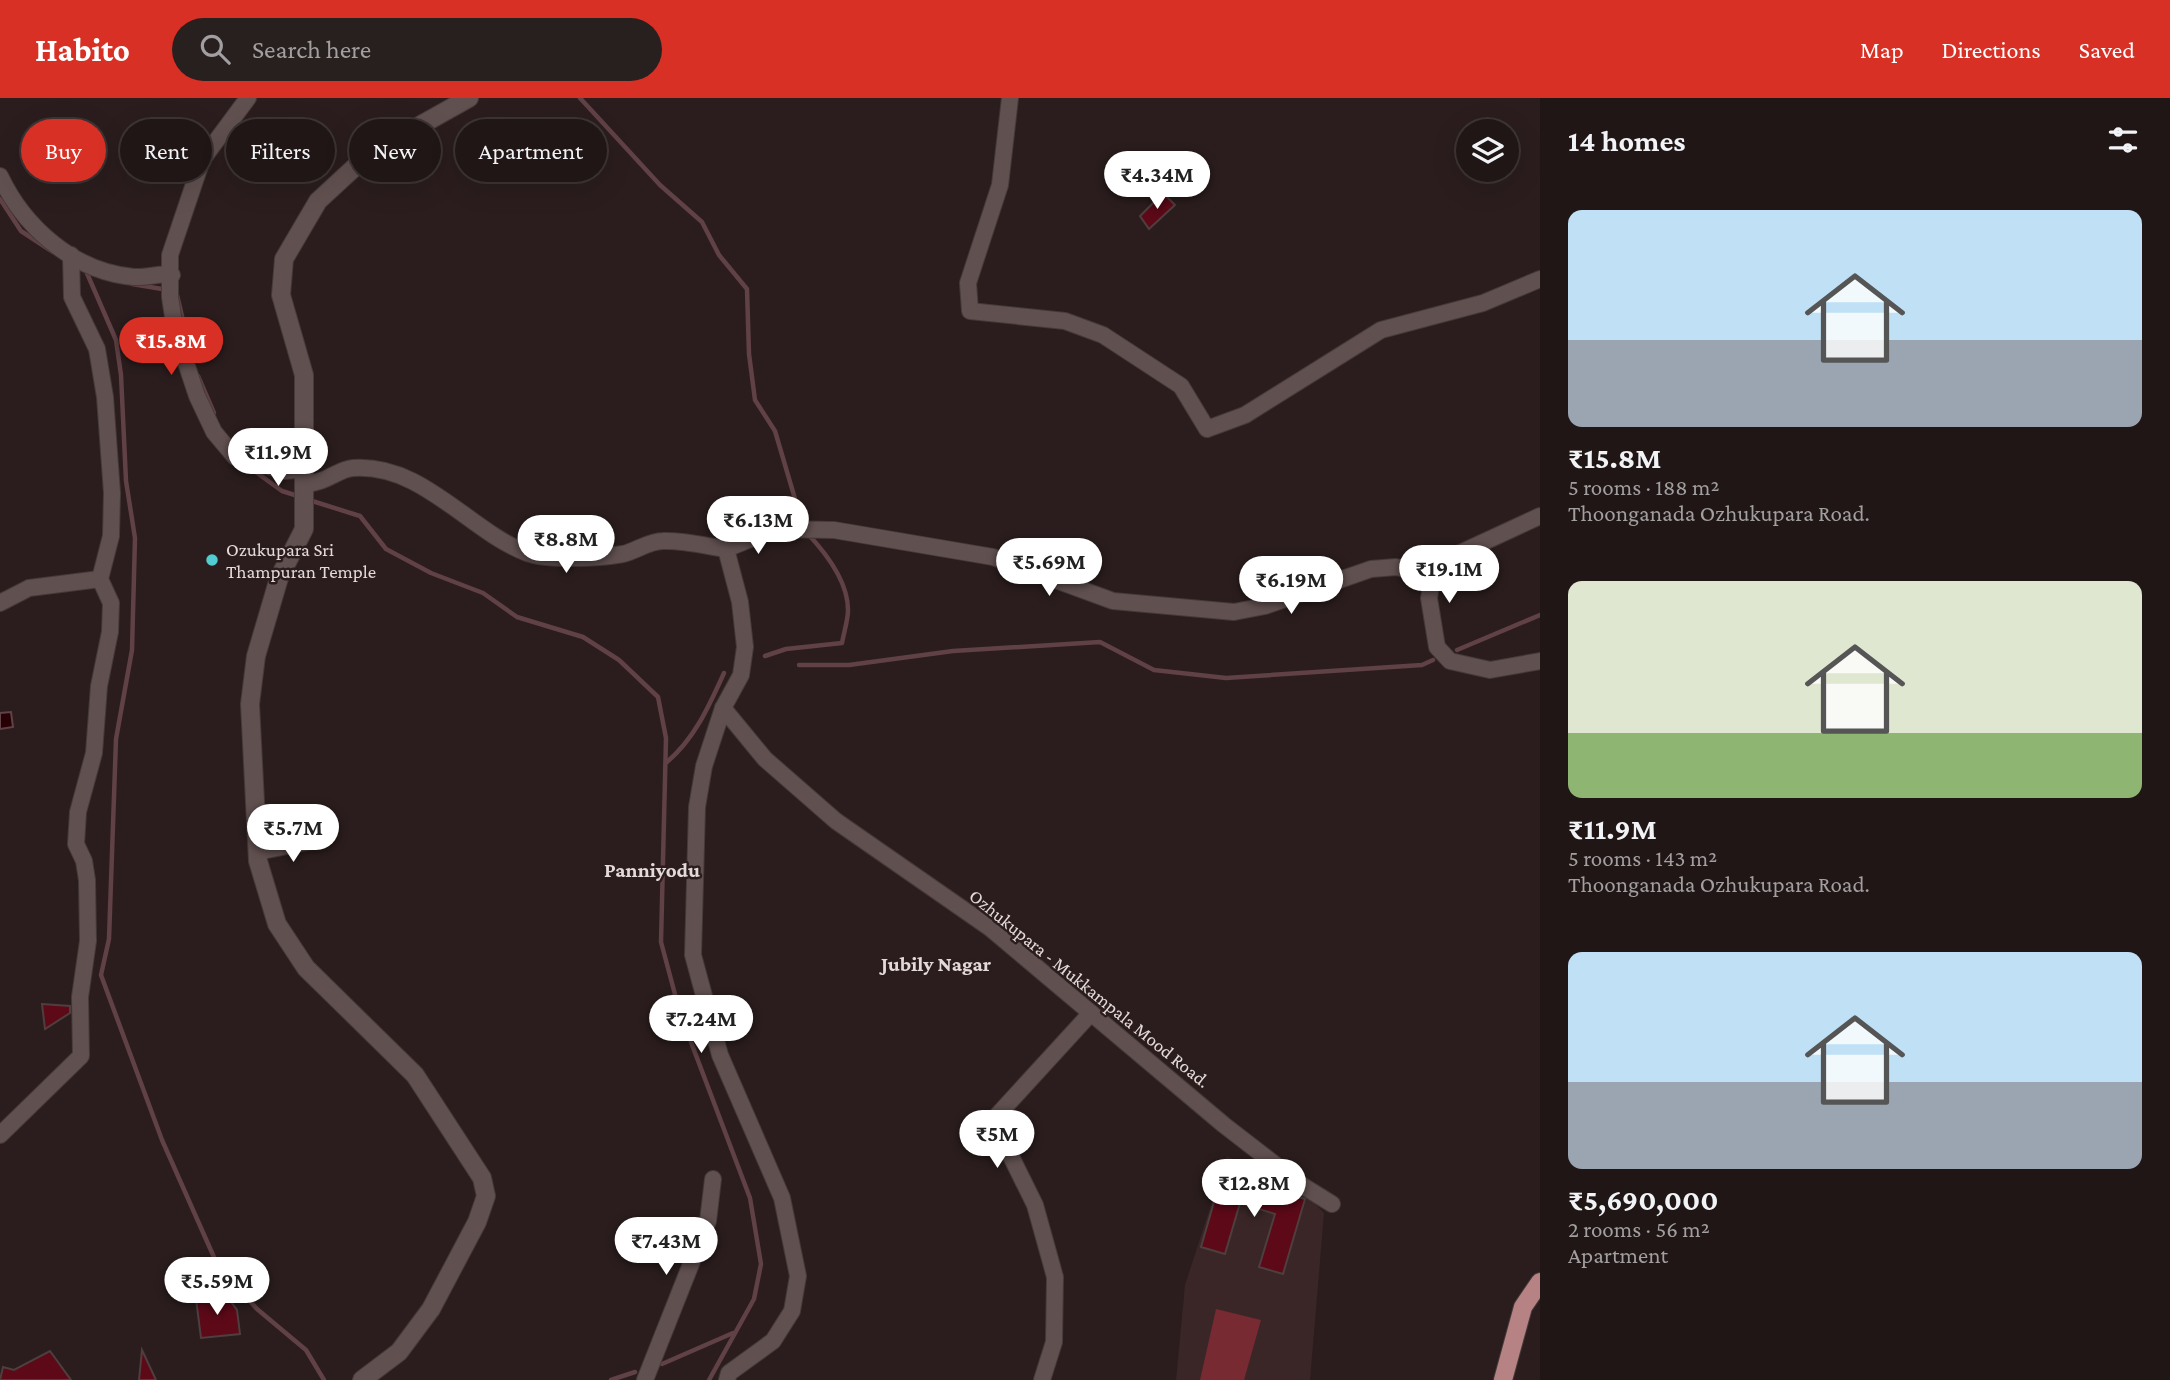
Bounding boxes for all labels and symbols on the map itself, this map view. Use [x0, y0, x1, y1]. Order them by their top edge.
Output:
pin: ₹4.34M [1100, 152, 1214, 211]
pin: ₹15.8M [114, 317, 228, 377]
pin: ₹11.9M [221, 428, 335, 488]
pin: ₹6.13M [701, 496, 815, 556]
pin: ₹8.8M [517, 516, 615, 575]
pin: ₹5.69M [992, 538, 1106, 598]
place label: Ozukupara Sri Thampuran Temple [226, 539, 376, 582]
pin: ₹19.1M [1392, 546, 1506, 605]
marker: Ozukupara Sri Thampuran Temple [204, 552, 220, 568]
pin: ₹6.19M [1234, 556, 1348, 616]
pin: ₹5.7M [244, 804, 342, 864]
district label: Panniyodu [604, 858, 700, 882]
street label: Ozhukupara - Mukkampala Mood Road. [965, 885, 1214, 1092]
district label: Jubily Nagar [879, 952, 992, 976]
pin: ₹7.24M [644, 996, 758, 1055]
pin: ₹5M [963, 1110, 1031, 1170]
pin: ₹12.8M [1197, 1160, 1311, 1219]
pin: ₹7.43M [609, 1218, 723, 1277]
pin: ₹5.59M [160, 1258, 274, 1317]

